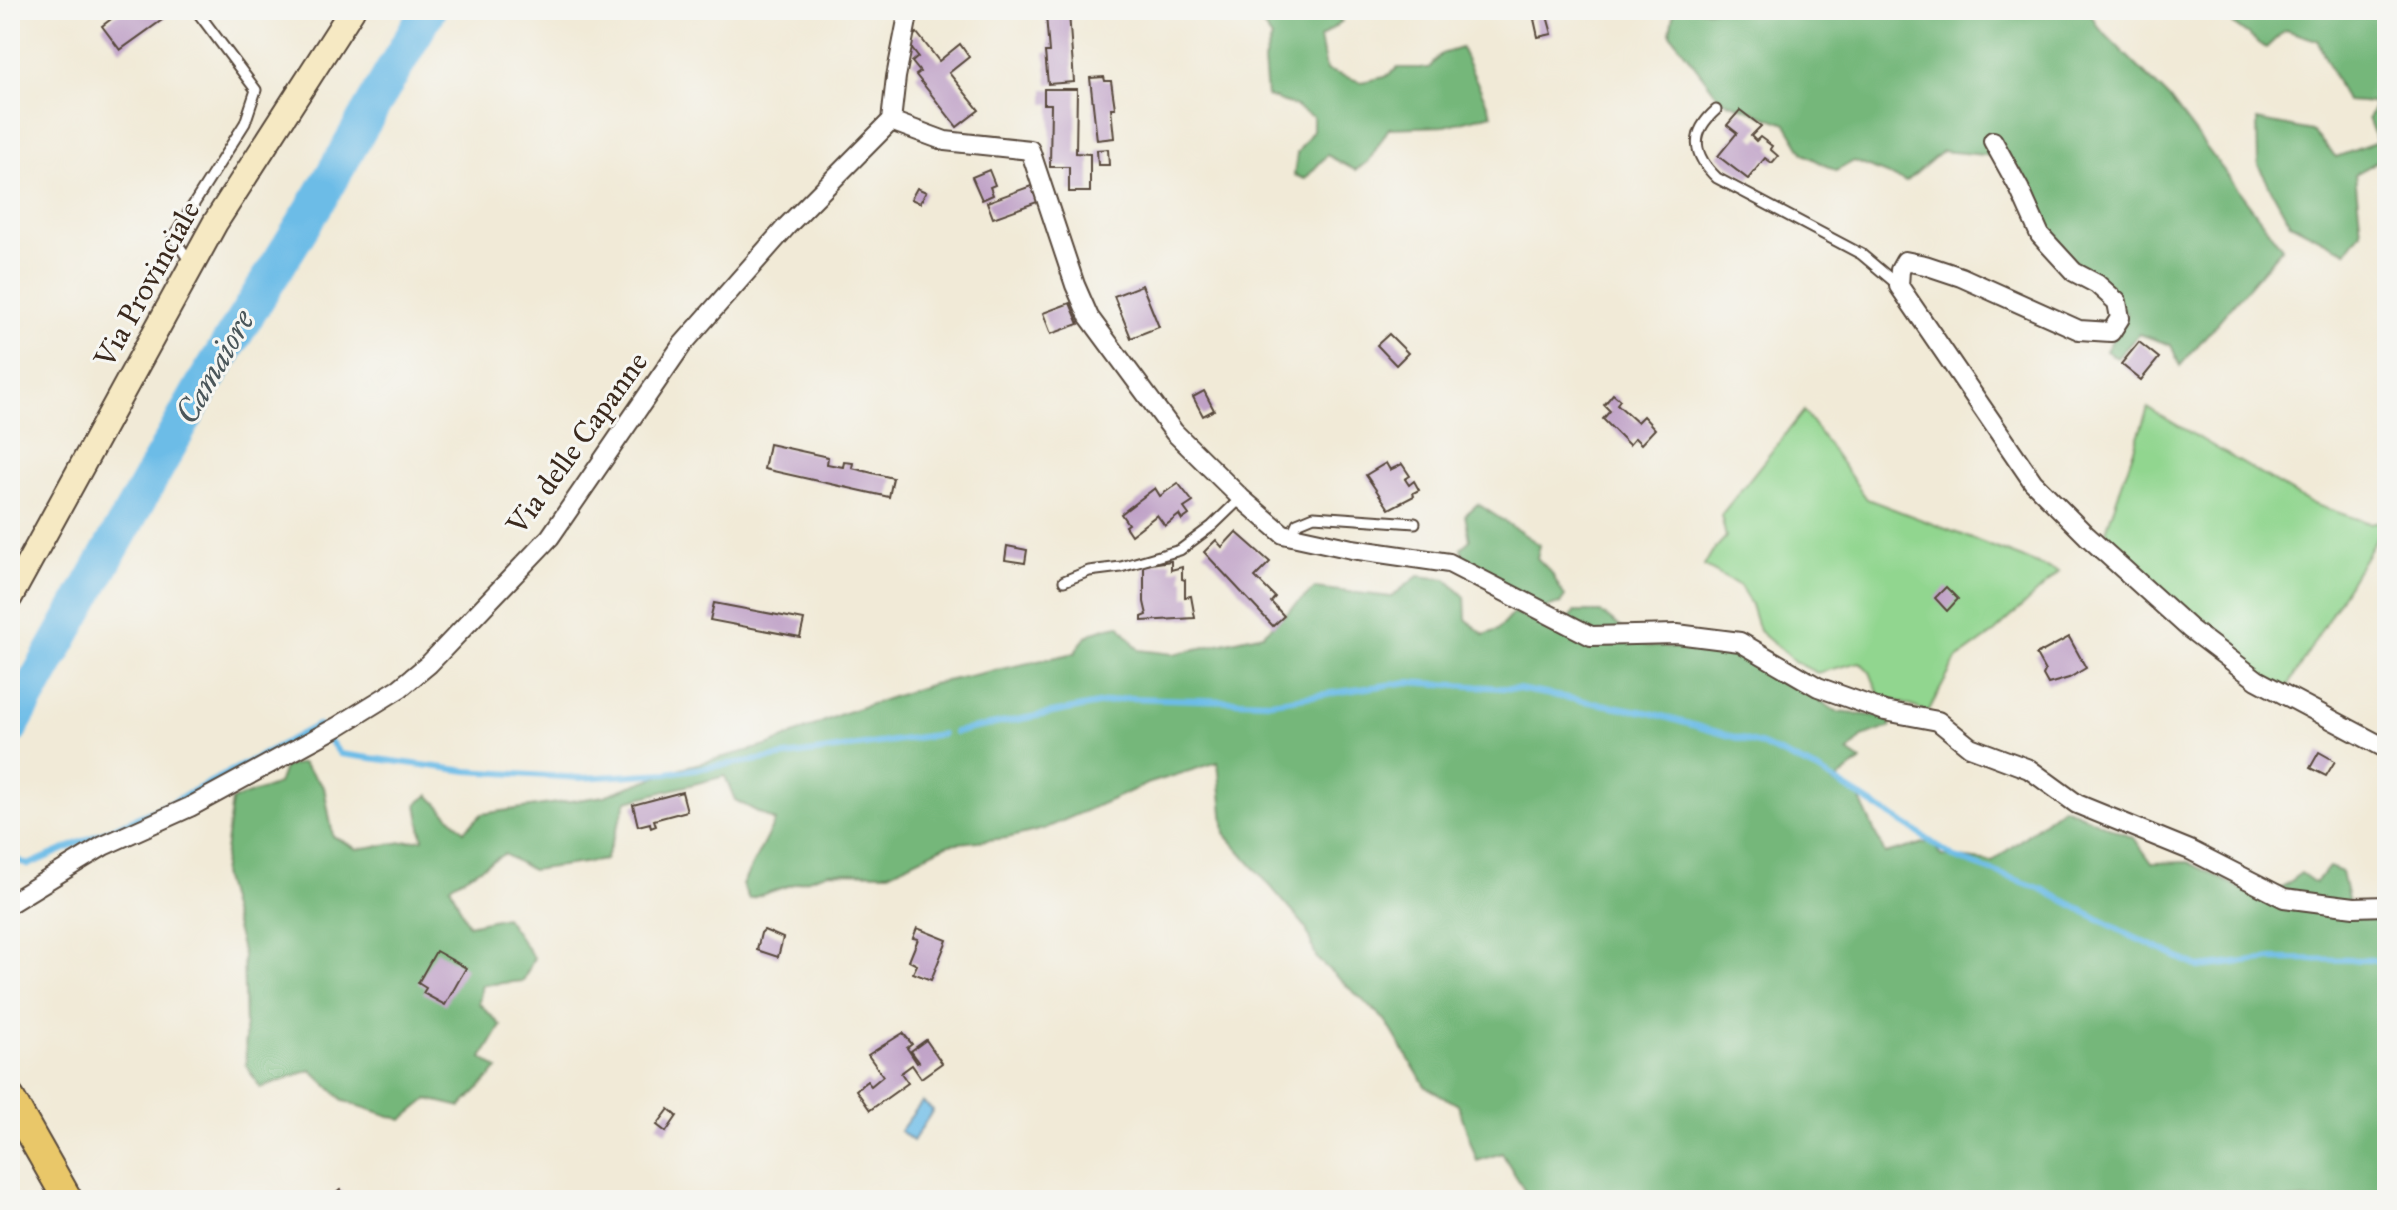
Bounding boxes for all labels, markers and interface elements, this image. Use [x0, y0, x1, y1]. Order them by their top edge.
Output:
street label: Via Provinciale [86, 195, 207, 374]
water label: Camaiore [167, 303, 263, 430]
street label: Via delle Capanne [498, 345, 655, 542]

